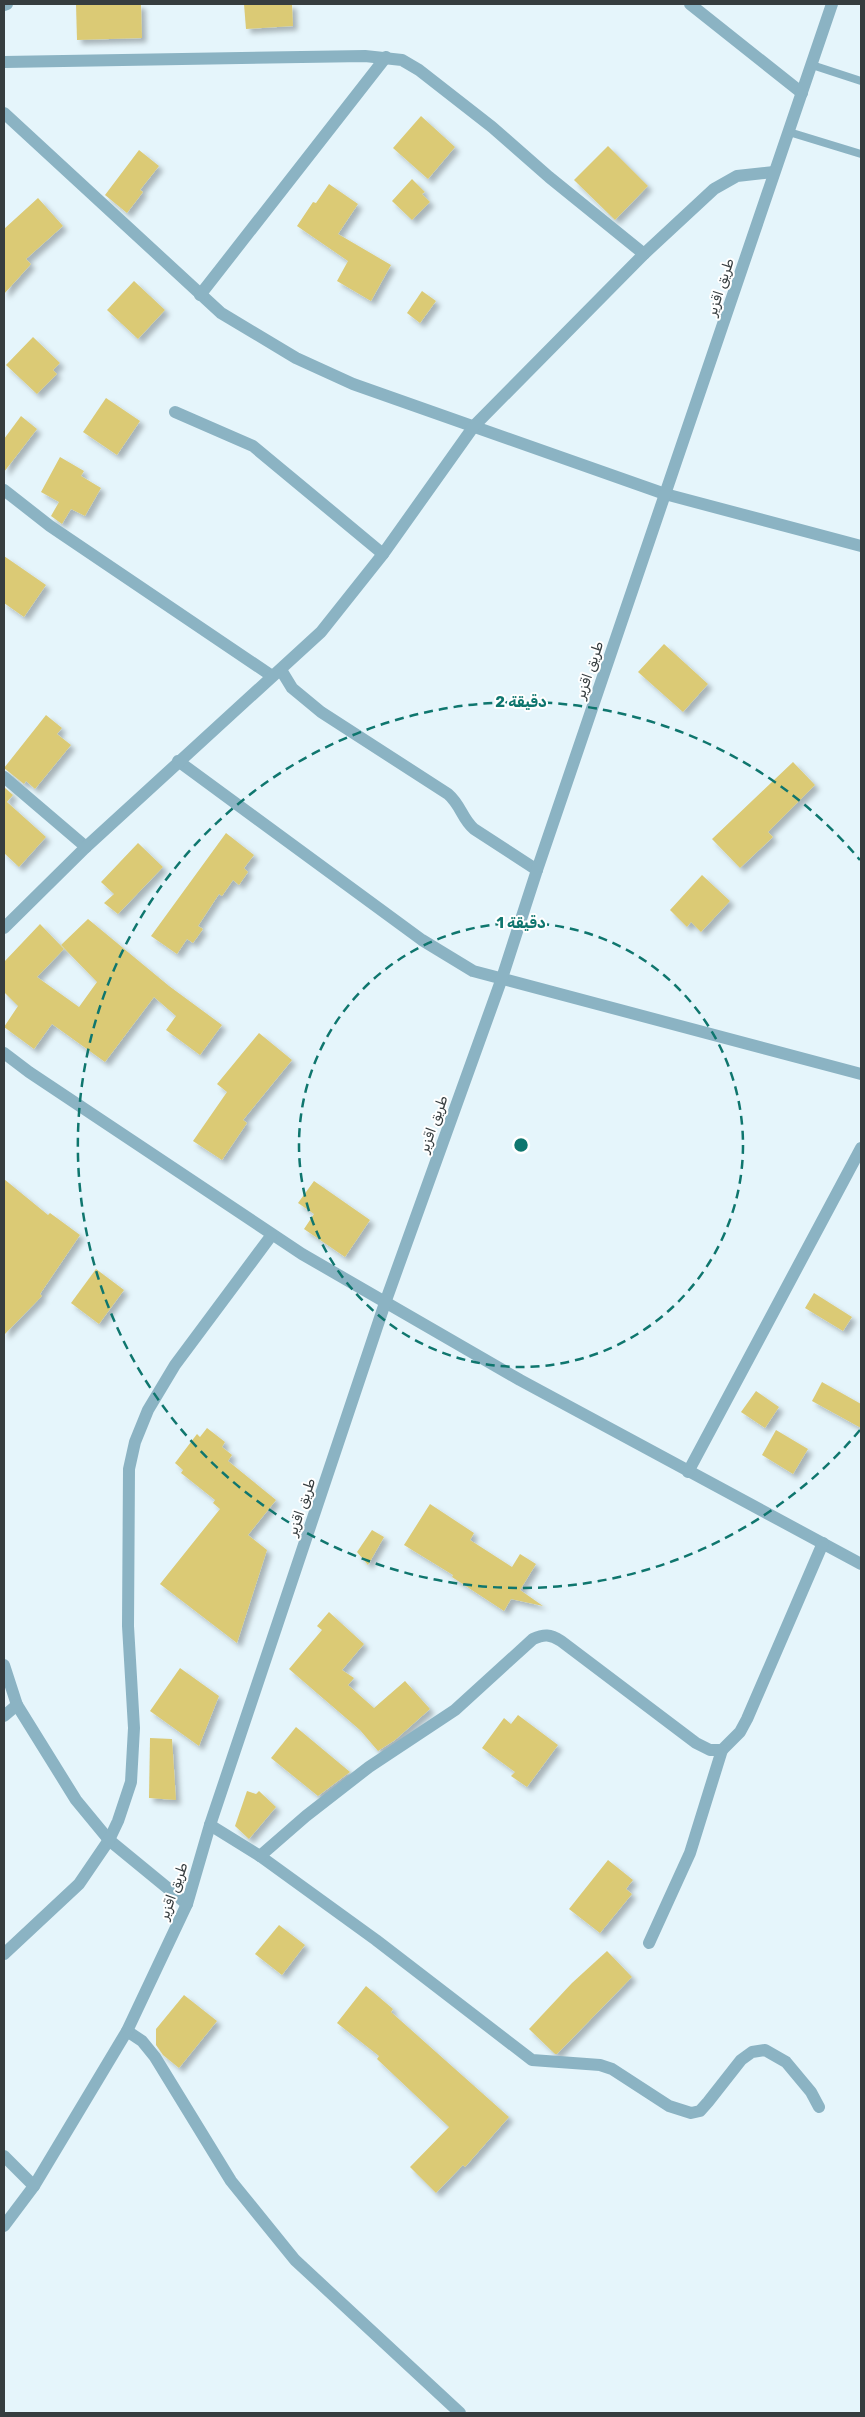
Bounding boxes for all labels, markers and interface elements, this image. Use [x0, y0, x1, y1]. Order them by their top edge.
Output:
street label: طريق اقزير [703, 256, 738, 319]
street label: طريق اقزير [571, 639, 607, 702]
text: 2 دقيقة [495, 693, 547, 711]
text: 1 دقيقة [496, 914, 546, 932]
street label: طريق اقزير [415, 1093, 452, 1156]
centre of rings [512, 1136, 530, 1154]
street label: طريق اقزير [283, 1476, 319, 1539]
street label: طريق اقزير [155, 1860, 192, 1923]

